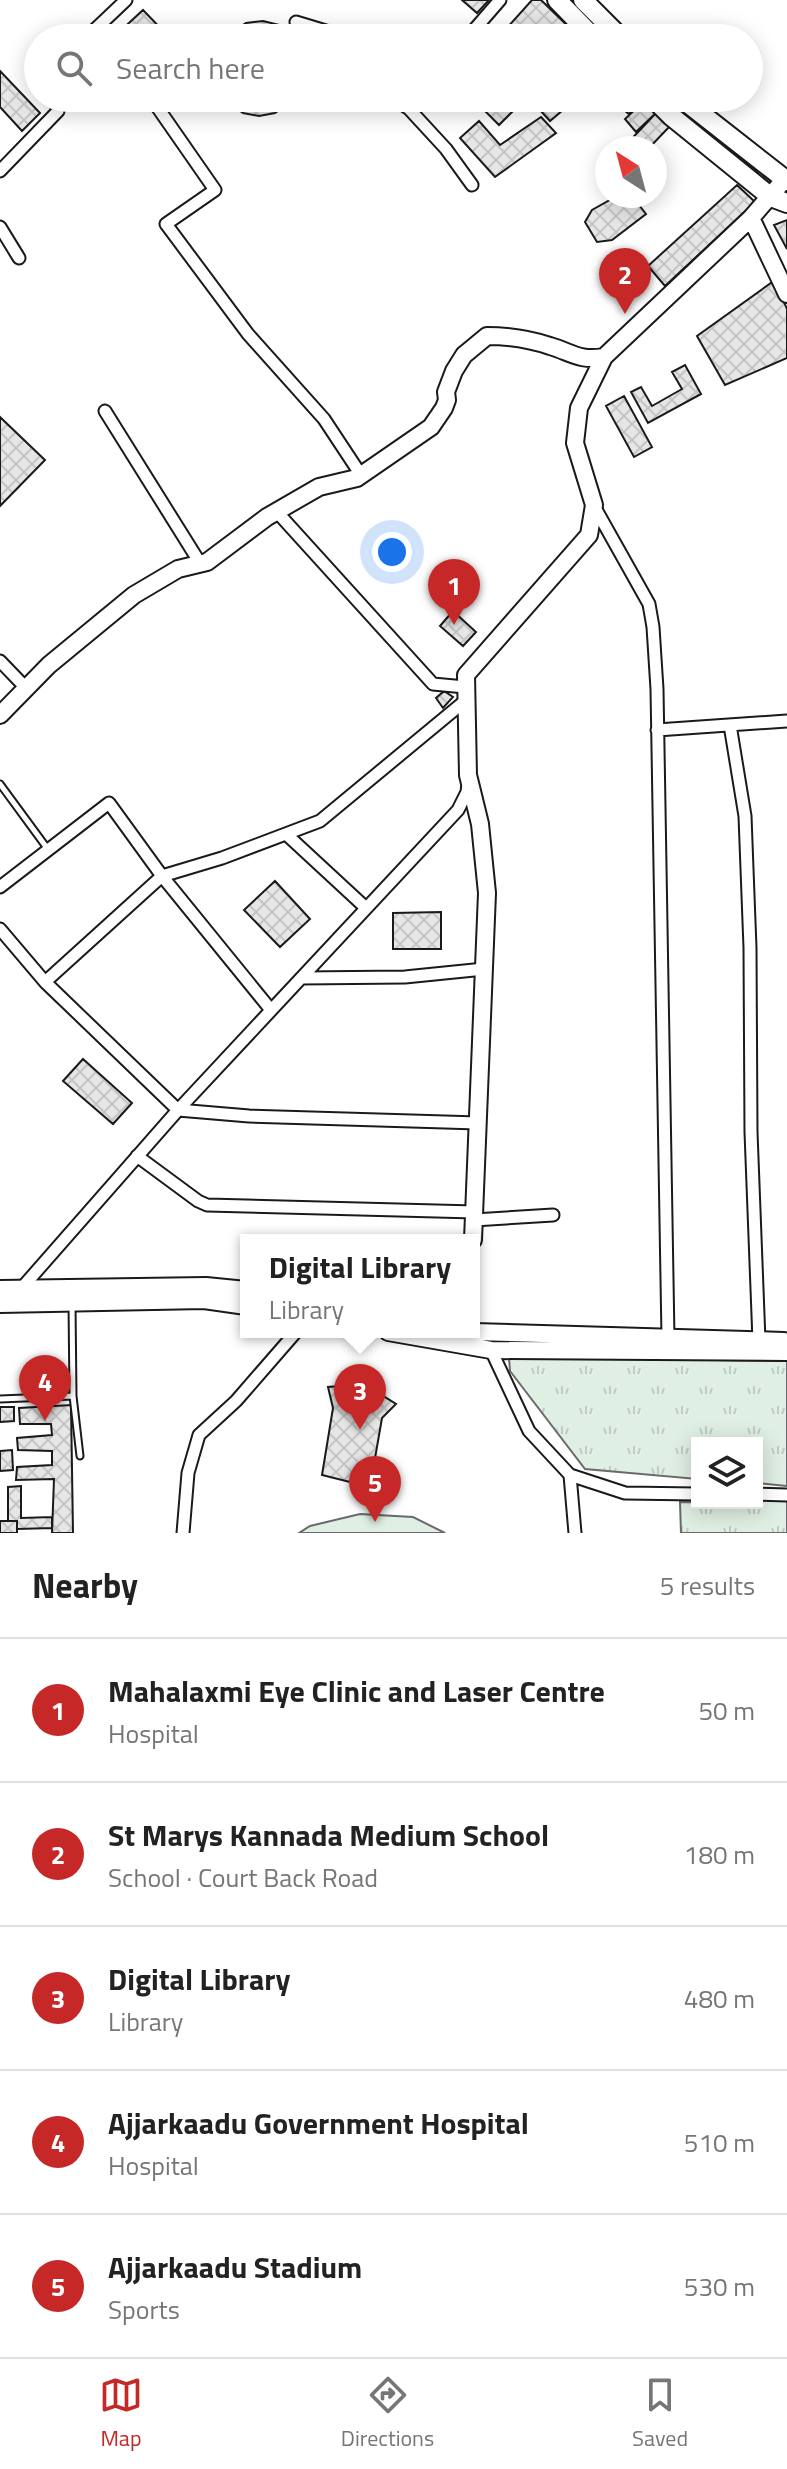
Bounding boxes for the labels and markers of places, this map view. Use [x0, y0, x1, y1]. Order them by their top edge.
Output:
pin: 2 [599, 248, 651, 314]
pin: 1 [428, 559, 480, 625]
pin: 4 [19, 1355, 71, 1421]
pin: 3 [334, 1364, 386, 1430]
pin: 5 [349, 1456, 401, 1522]

